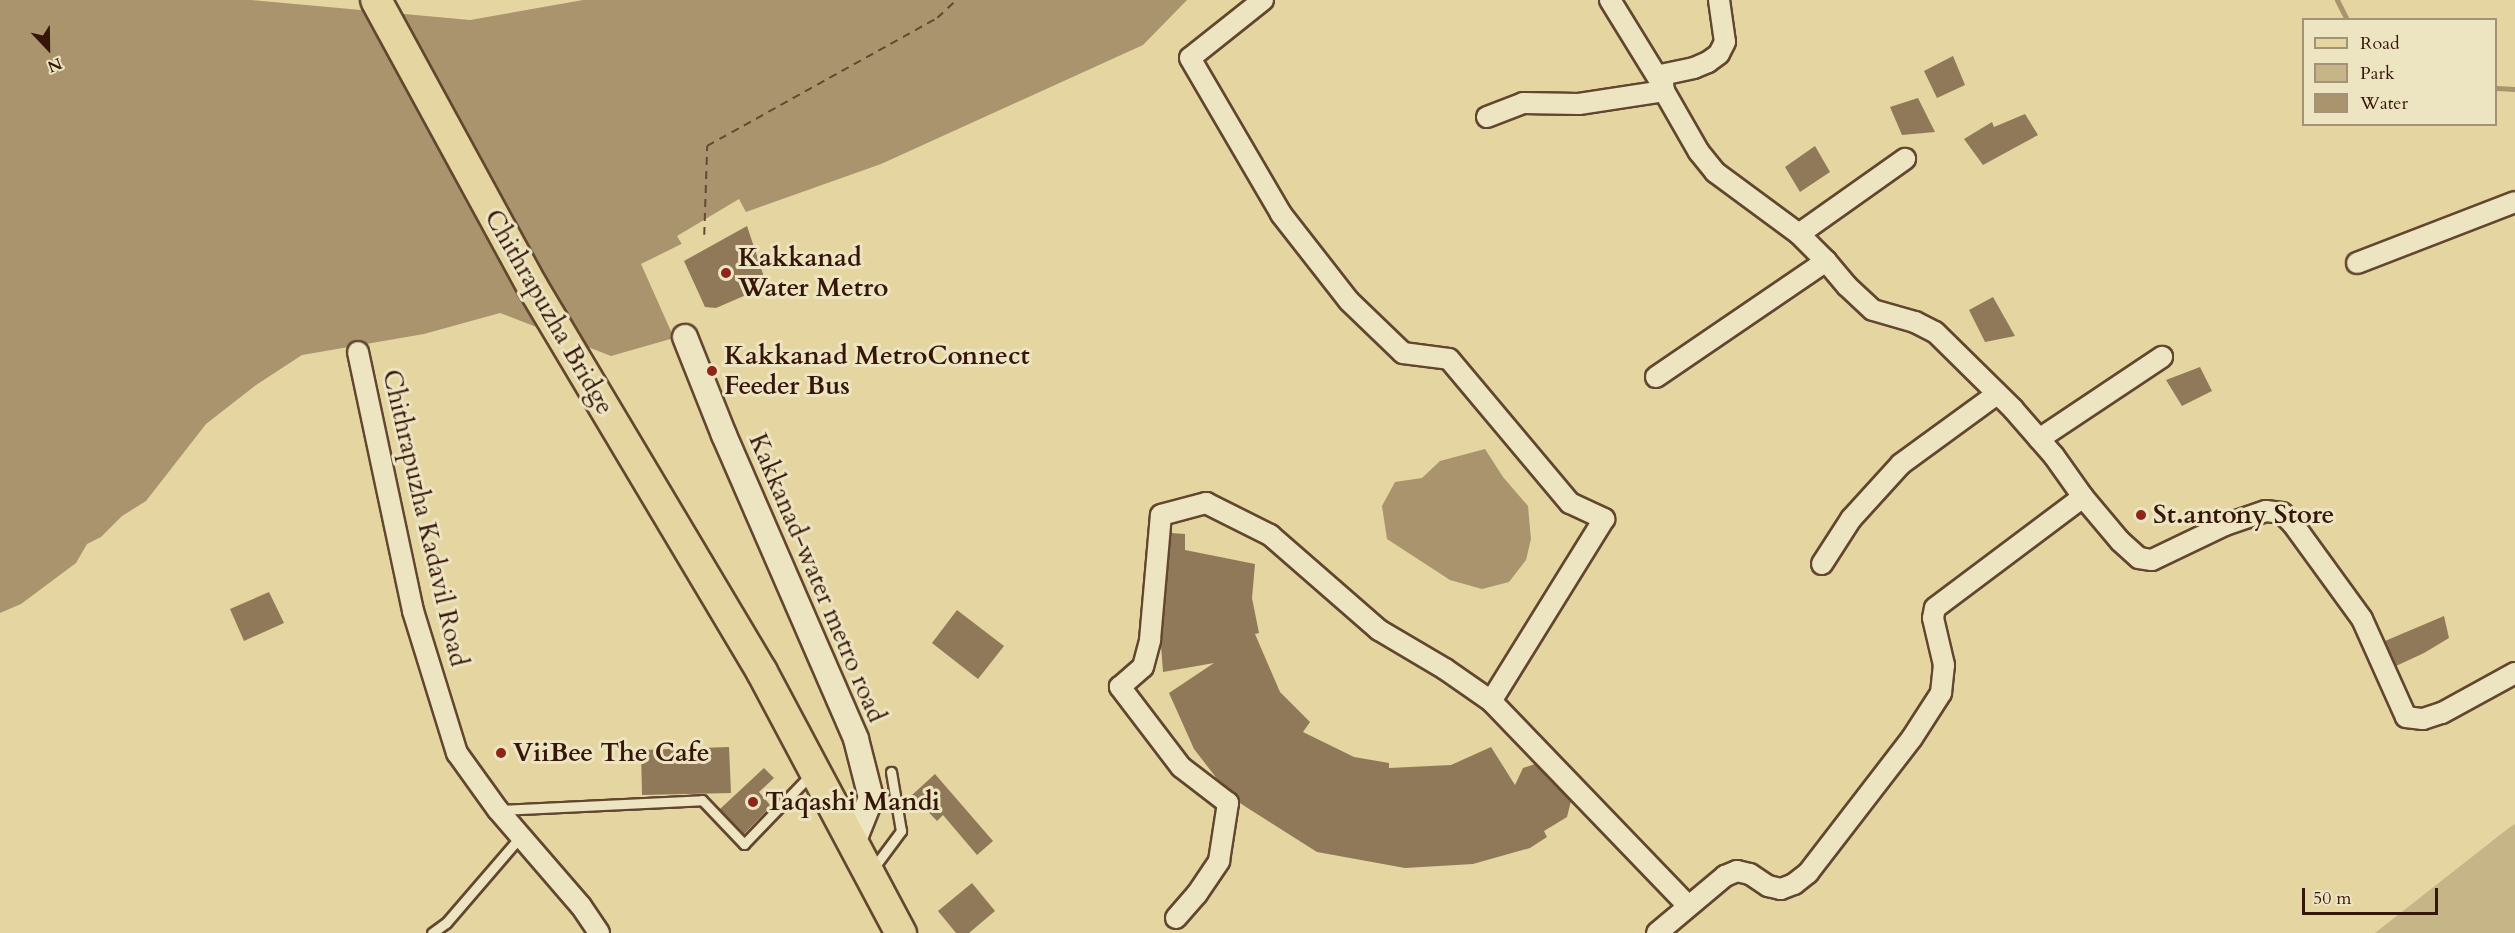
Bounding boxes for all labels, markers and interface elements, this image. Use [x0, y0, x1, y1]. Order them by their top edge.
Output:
north arrow [18, 18, 78, 78]
legend [2302, 18, 2497, 126]
text: Road [2360, 31, 2400, 56]
text: N [44, 52, 65, 77]
text: Park [2360, 61, 2395, 86]
text: Water [2360, 91, 2408, 116]
street label: Chithrapuzha Bridge [478, 204, 620, 420]
place label: Kakkanad Water Metro [738, 242, 888, 304]
marker: Kakkanad Water Metro [719, 266, 733, 280]
place label: Kakkanad MetroConnect Feeder Bus [724, 340, 1030, 402]
marker: Kakkanad MetroConnect Feeder Bus [705, 364, 719, 378]
street label: Chithrapuzha Kadavil Road [376, 367, 474, 669]
street label: Kakkanad-water metro road [742, 429, 892, 727]
place label: St.antony Store [2153, 499, 2334, 531]
marker: St.antony Store [2134, 508, 2148, 522]
place label: ViiBee The Cafe [513, 737, 710, 769]
marker: ViiBee The Cafe [494, 746, 508, 760]
place label: Taqashi Mandi [765, 786, 940, 818]
marker: Taqashi Mandi [746, 795, 760, 809]
scale bar [2305, 876, 2442, 914]
text: 50 m [2313, 886, 2352, 911]

